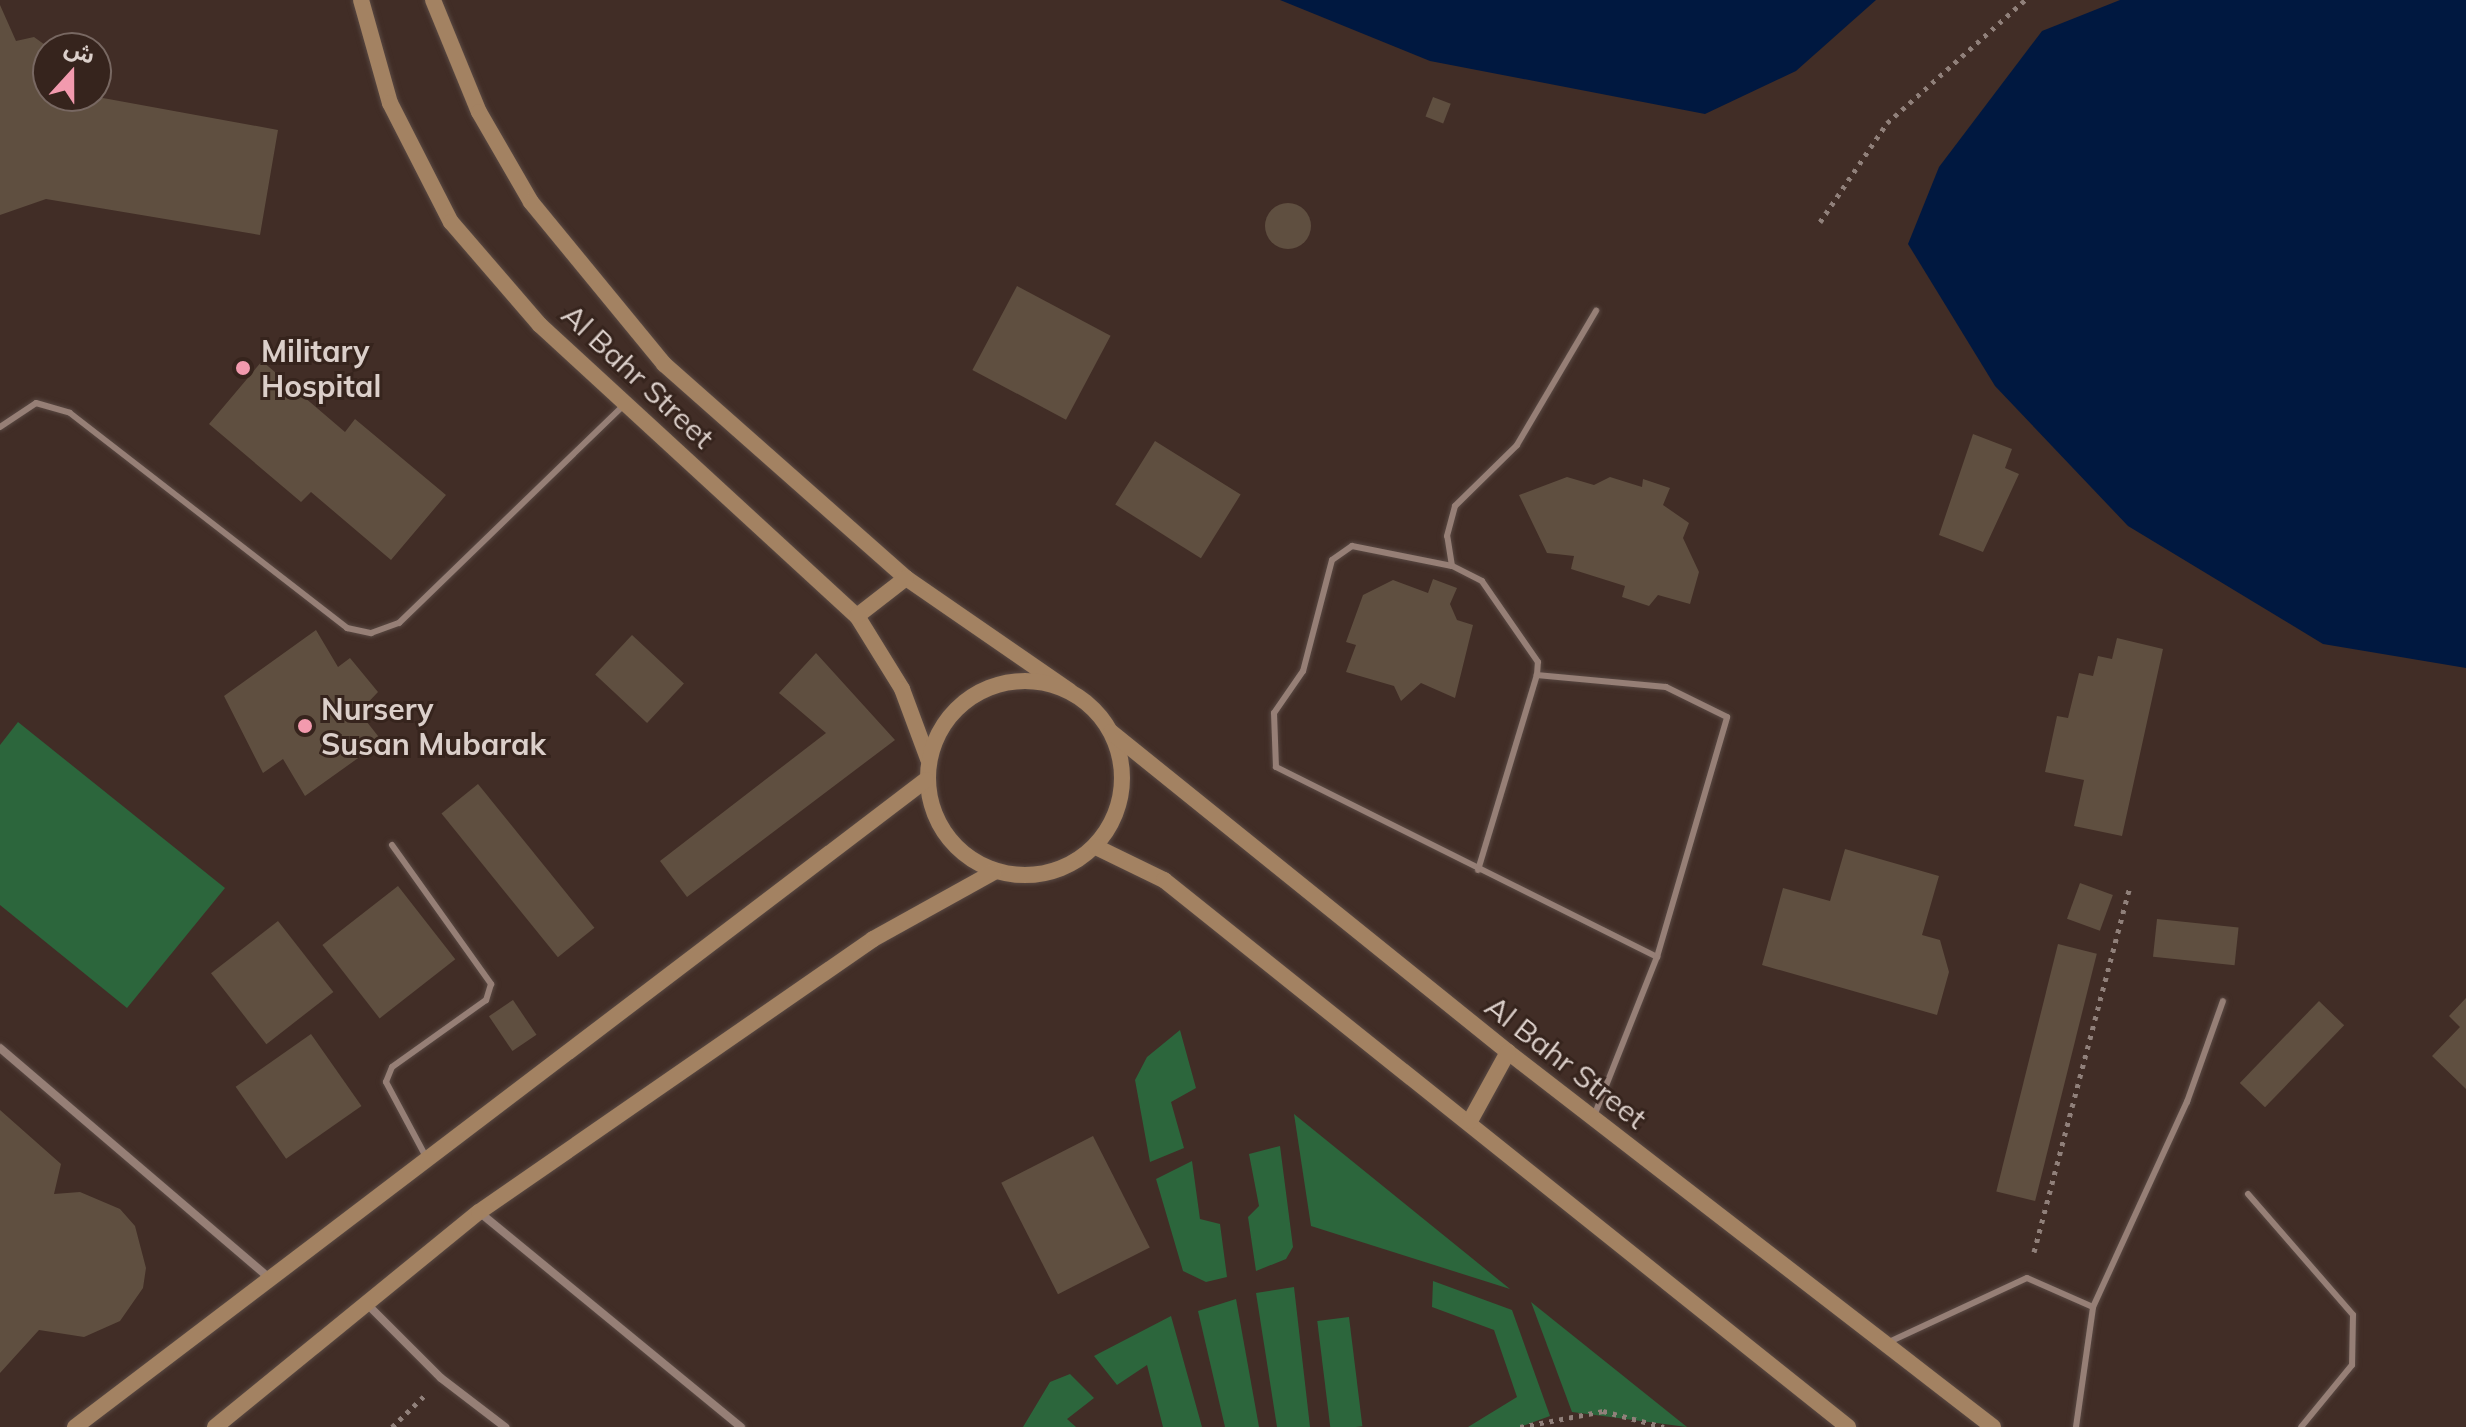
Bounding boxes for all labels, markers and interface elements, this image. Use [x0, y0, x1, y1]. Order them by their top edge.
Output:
north arrow [32, 32, 112, 112]
text: ش [61, 33, 99, 70]
street label: Al Bahr Street [555, 296, 721, 456]
place label: Military Hospital [261, 333, 381, 404]
marker: Military Hospital [232, 357, 254, 379]
place label: Nursery Susan Mubarak [321, 691, 546, 762]
marker: Nursery Susan Mubarak [296, 717, 314, 735]
street label: Al Bahr Street [1478, 988, 1654, 1136]

